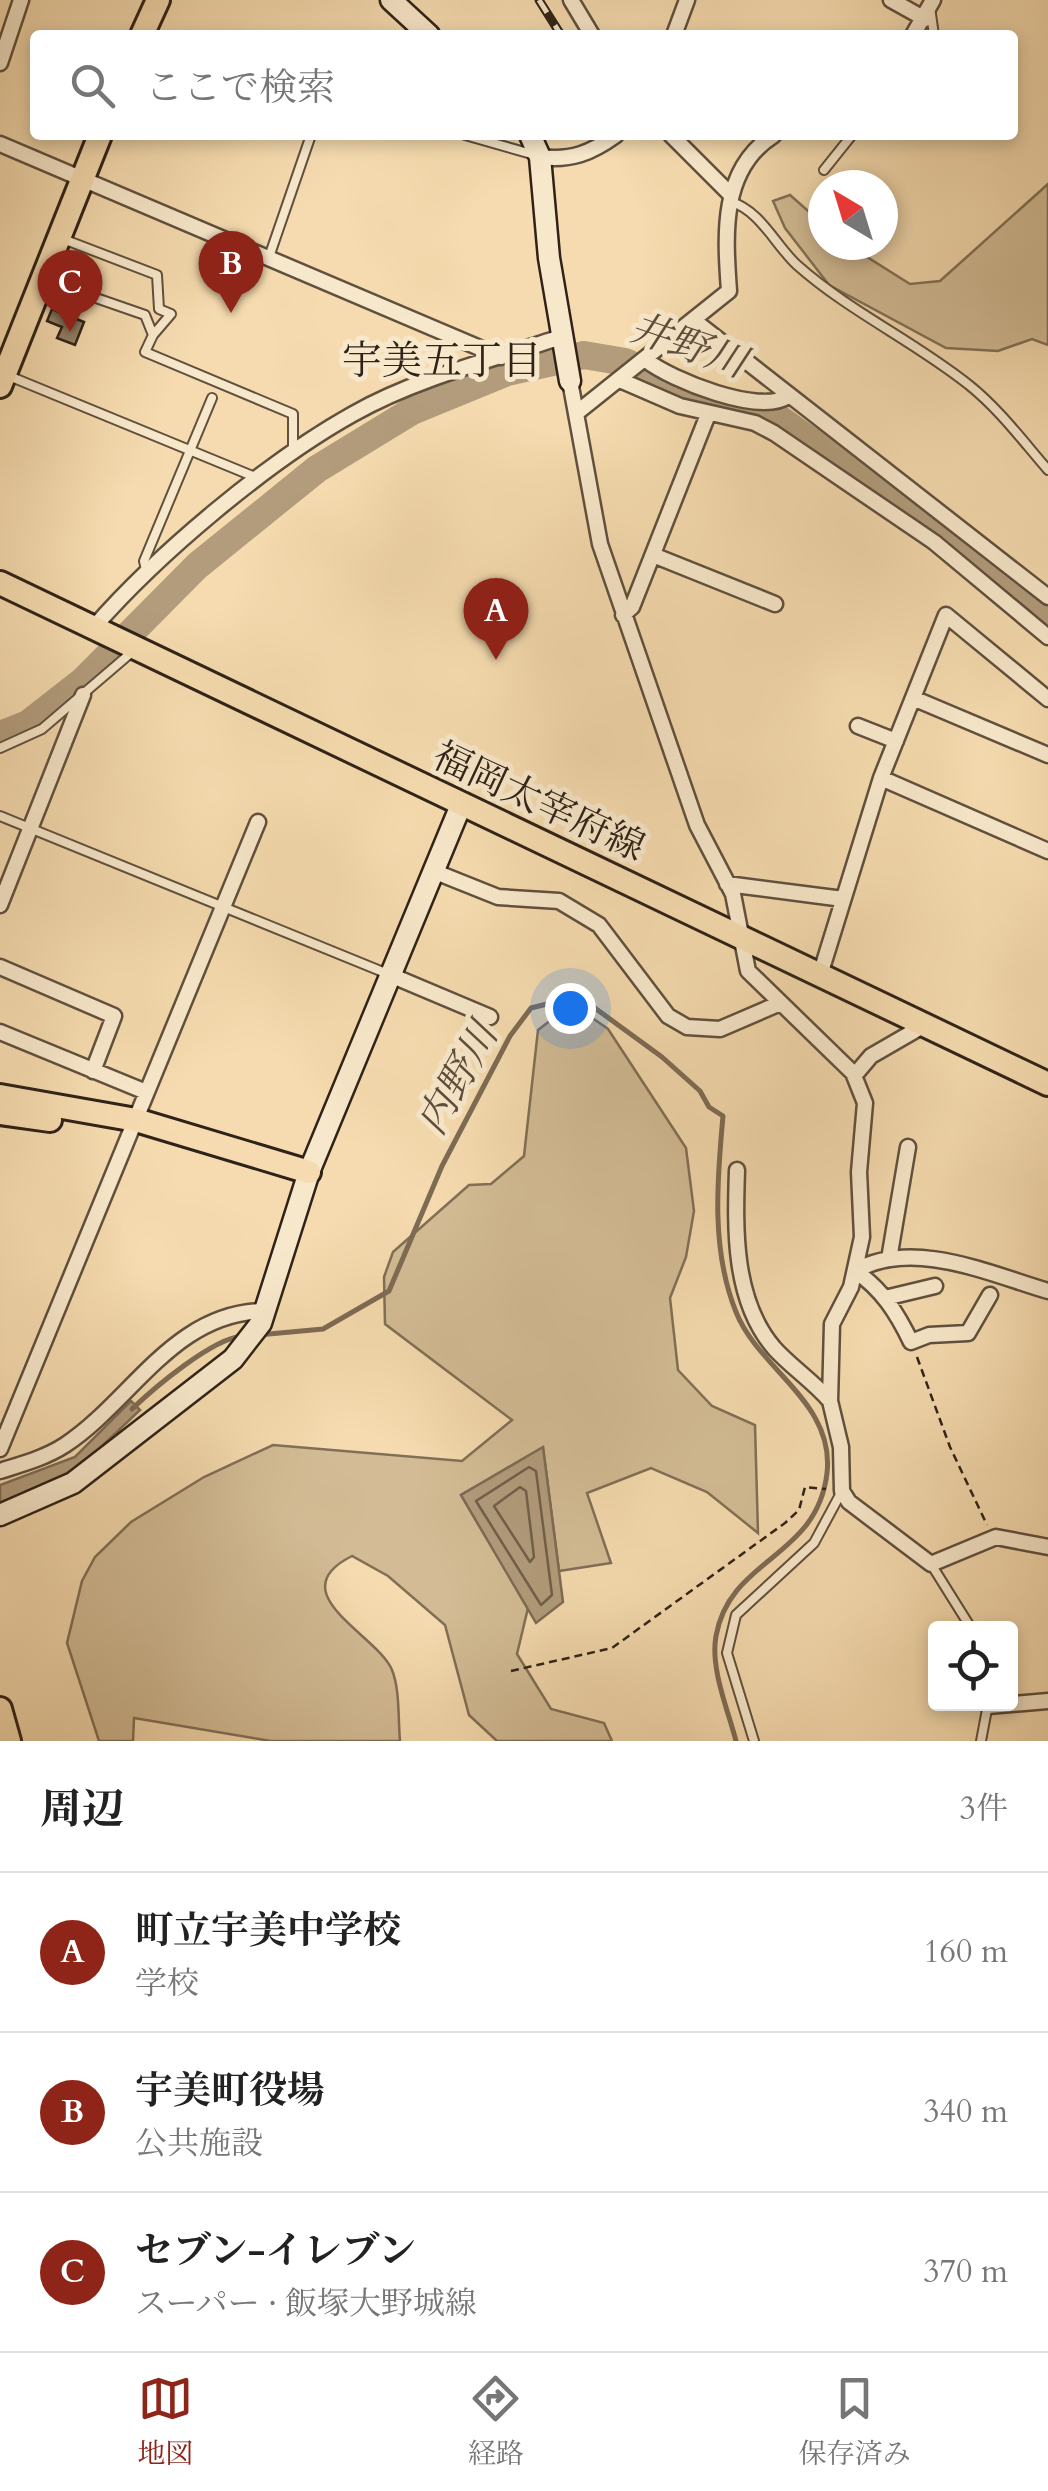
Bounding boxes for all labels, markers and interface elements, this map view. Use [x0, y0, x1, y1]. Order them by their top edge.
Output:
search box [30, 30, 1018, 140]
icon: search [65, 58, 120, 113]
text: ここで検索 [145, 62, 335, 114]
north arrow [808, 170, 898, 260]
pin: B [198, 230, 264, 313]
pin: C [38, 250, 102, 332]
water label: 井野川 [622, 300, 757, 393]
district label: 宇美五丁目 [342, 334, 542, 389]
pin: A [464, 578, 528, 660]
street label: 福岡太宰府線 [425, 730, 653, 874]
your location [545, 983, 596, 1034]
water label: 内野川 [405, 1010, 513, 1145]
map controls [928, 1621, 1018, 1711]
button: locate [928, 1621, 1018, 1711]
text: 周辺 [40, 1781, 124, 1838]
text: 3件 [960, 1787, 1008, 1831]
text: 町立宇美中学校 [135, 1905, 401, 1957]
text: A [60, 1930, 85, 1974]
text: 160 m [923, 1930, 1008, 1974]
text: 学校 [135, 1962, 199, 2006]
text: 宇美町役場 [135, 2065, 325, 2117]
text: B [61, 2090, 84, 2134]
text: 340 m [923, 2090, 1008, 2134]
text: 公共施設 [135, 2122, 263, 2166]
text: セブン-イレブン [135, 2225, 416, 2277]
text: C [60, 2250, 85, 2294]
text: 370 m [923, 2250, 1008, 2294]
text: スーパー · 飯塚大野城線 [135, 2282, 477, 2326]
tab: 地図 [137, 2371, 193, 2473]
tab: 経路 [468, 2371, 524, 2473]
tab: 保存済み [799, 2371, 911, 2473]

